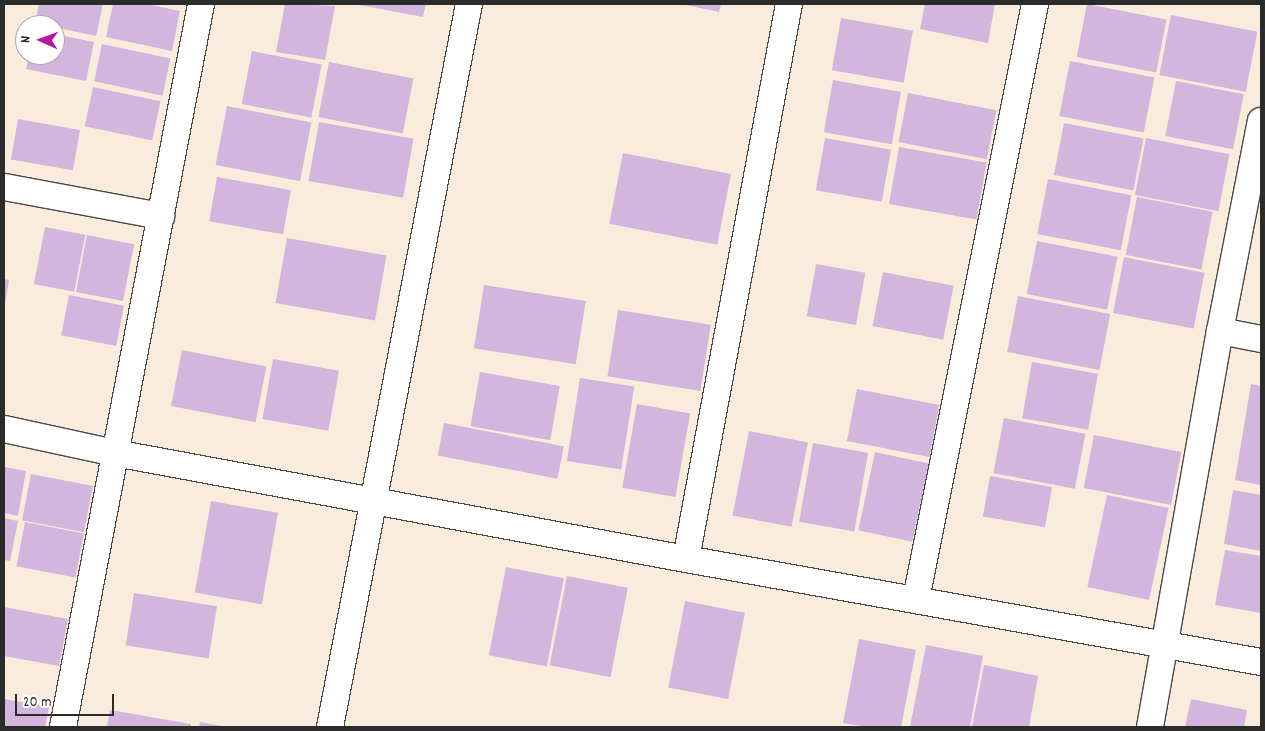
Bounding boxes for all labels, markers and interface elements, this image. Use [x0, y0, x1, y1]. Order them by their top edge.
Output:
north arrow [15, 15, 65, 65]
text: N [16, 36, 36, 43]
scale bar [18, 684, 116, 716]
text: 20 m [23, 692, 51, 714]

